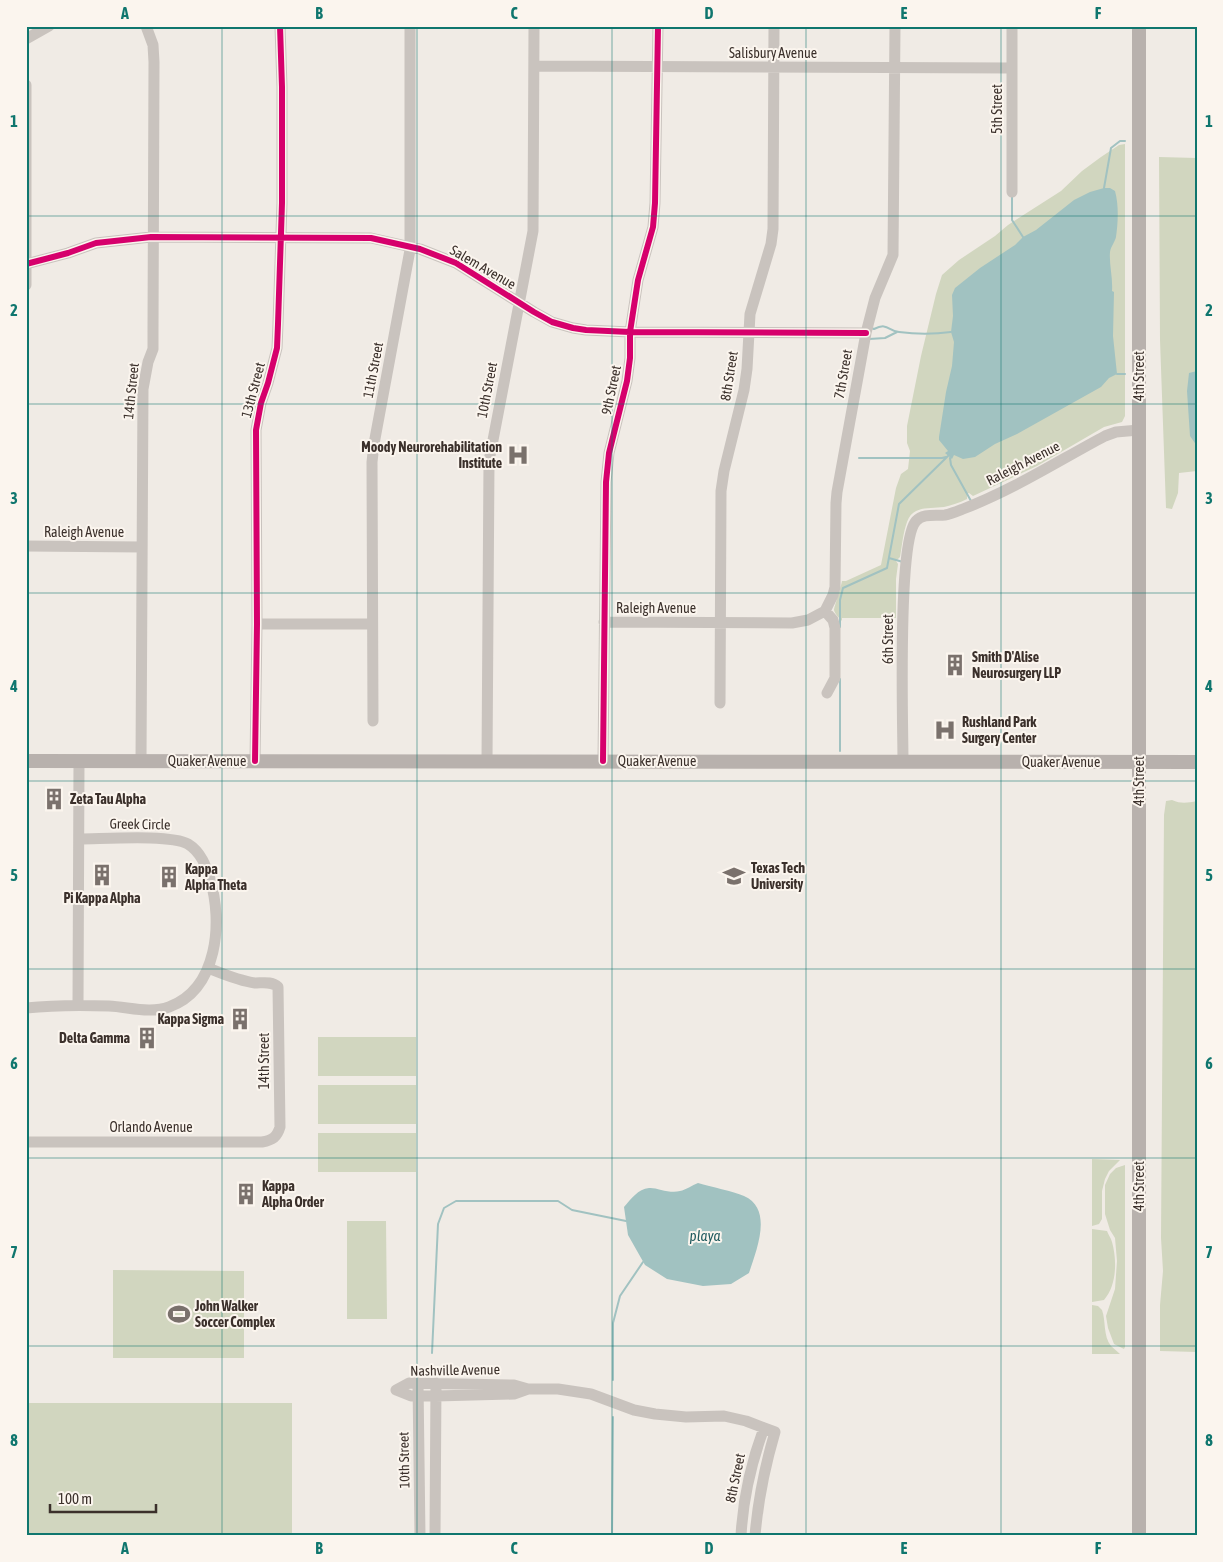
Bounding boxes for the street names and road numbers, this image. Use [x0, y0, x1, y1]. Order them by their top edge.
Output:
street label: Salisbury Avenue [729, 45, 817, 61]
street label: 5th Street [989, 84, 1005, 134]
street label: Salem Avenue [447, 242, 519, 292]
street label: 11th Street [360, 341, 386, 399]
street label: 7th Street [831, 348, 855, 400]
street label: 8th Street [717, 350, 741, 402]
street label: 4th Street [1131, 351, 1147, 401]
street label: 13th Street [238, 361, 268, 419]
street label: 10th Street [474, 361, 500, 419]
street label: 14th Street [120, 362, 142, 420]
street label: 9th Street [598, 364, 624, 416]
street label: Raleigh Avenue [984, 438, 1062, 488]
street label: Raleigh Avenue [44, 524, 124, 540]
street label: Raleigh Avenue [616, 600, 696, 616]
street label: 6th Street [880, 614, 896, 664]
street label: Quaker Avenue [168, 753, 246, 769]
street label: Quaker Avenue [618, 753, 696, 769]
street label: Quaker Avenue [1022, 754, 1100, 770]
street label: 4th Street [1131, 756, 1147, 806]
street label: Greek Circle [109, 815, 171, 833]
street label: 14th Street [256, 1033, 272, 1089]
street label: Orlando Avenue [109, 1119, 193, 1135]
street label: 4th Street [1131, 1161, 1147, 1211]
street label: Nashville Avenue [410, 1361, 500, 1379]
street label: 10th Street [396, 1432, 412, 1488]
street label: 8th Street [722, 1452, 748, 1504]

